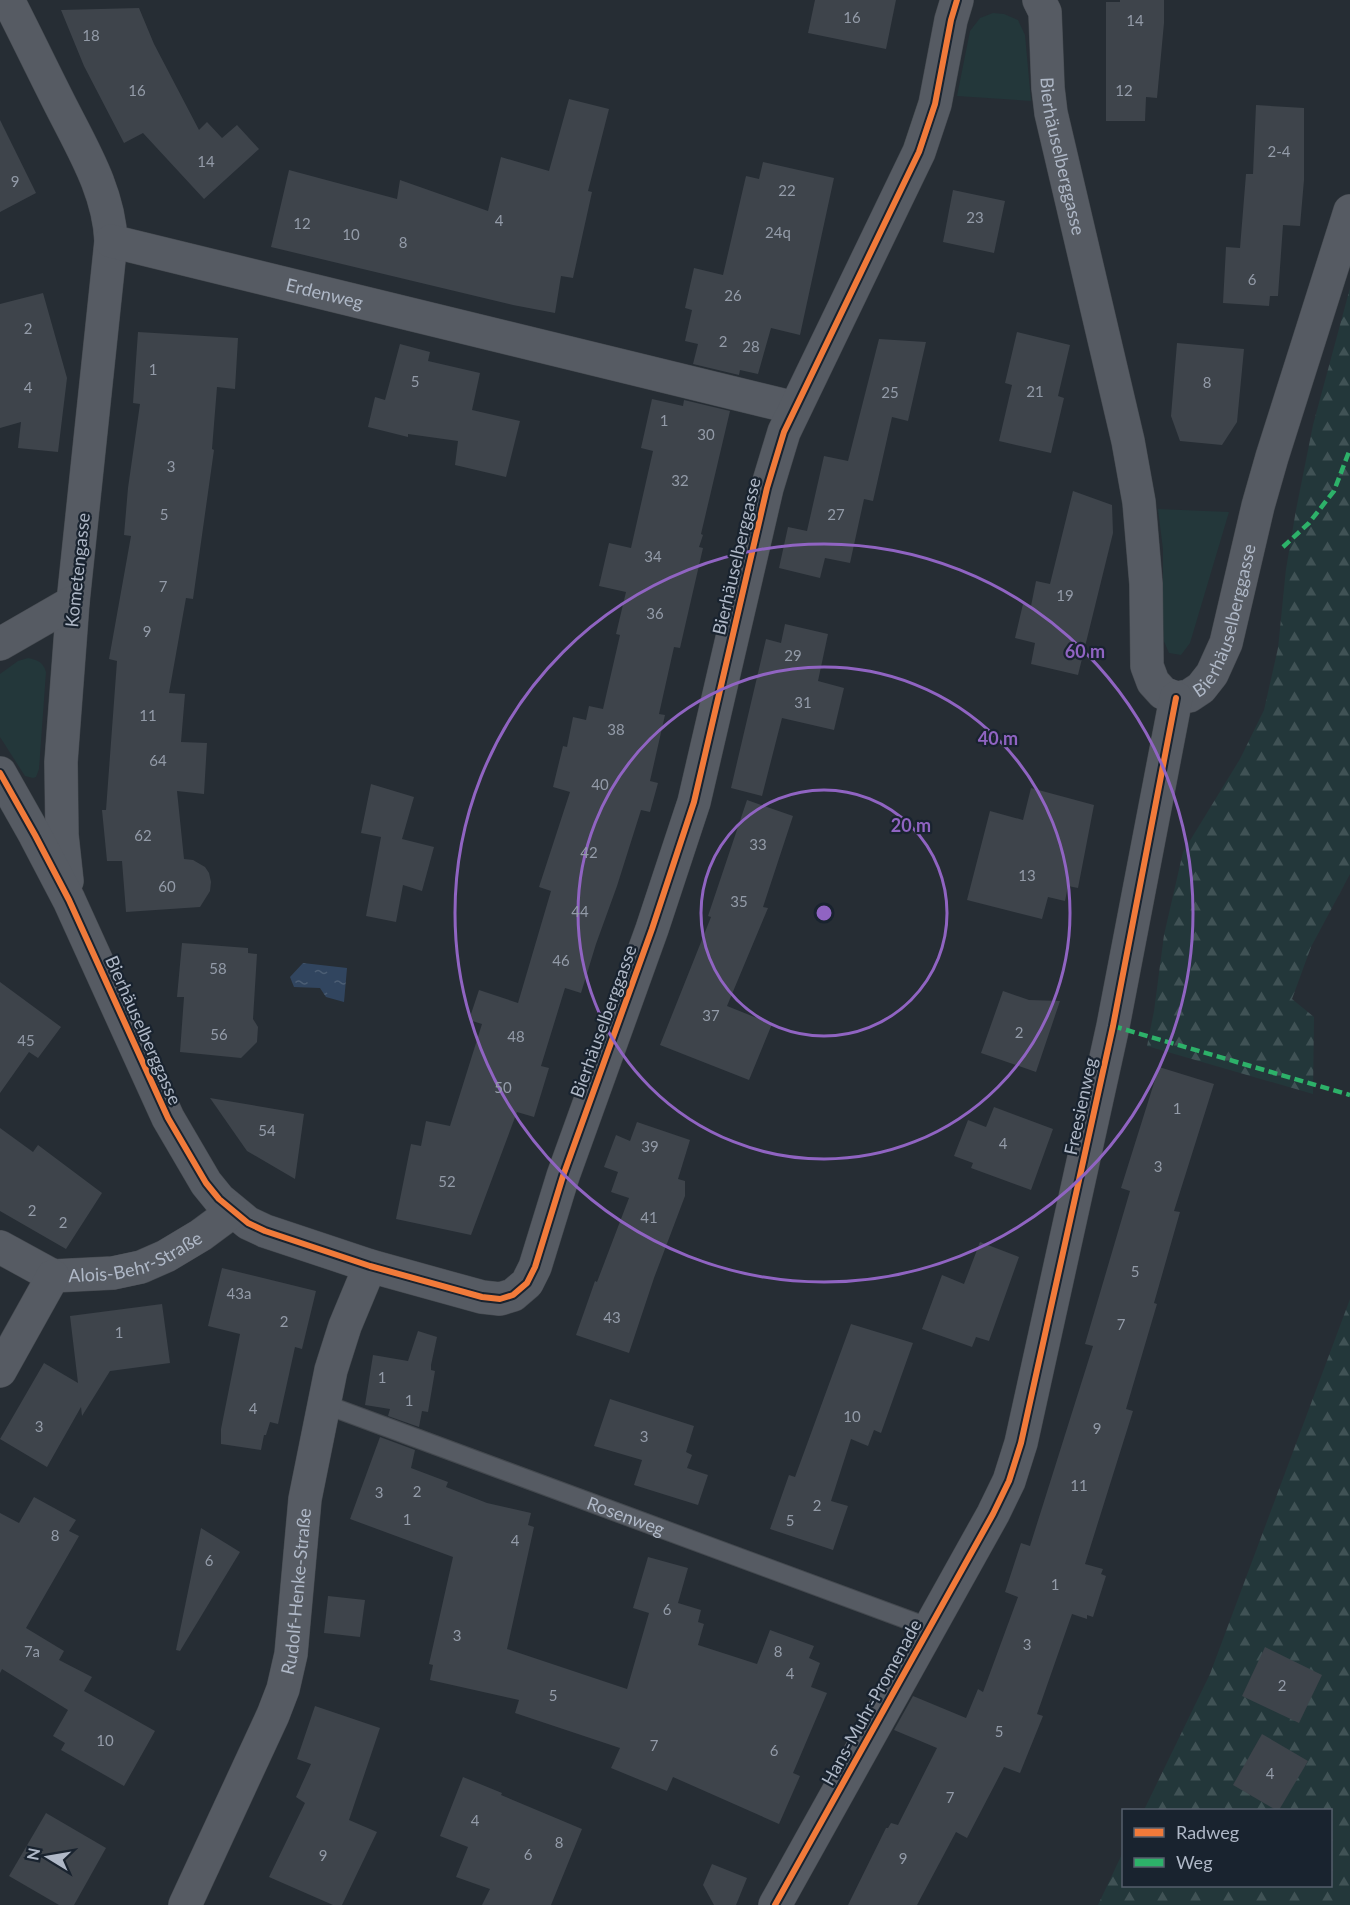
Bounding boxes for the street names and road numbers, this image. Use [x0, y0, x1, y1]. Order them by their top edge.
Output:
street label: Bierhäuselberggasse [1037, 76, 1090, 237]
street label: Erdenweg [284, 273, 366, 313]
street label: Bierhäuselberggasse [707, 475, 765, 637]
street label: Kometengasse [60, 512, 94, 628]
street label: Bierhäuselberggasse [1188, 542, 1260, 702]
street label: Bierhäuselberggasse [565, 942, 641, 1100]
street label: Bierhäuselberggasse [101, 952, 187, 1108]
street label: Freesienweg [1059, 1055, 1101, 1157]
street label: Alois-Behr-Straße [68, 1226, 206, 1286]
street label: Rosenweg [584, 1491, 668, 1540]
street label: Rudolf-Henke-Straße [276, 1507, 315, 1677]
street label: Hans-Muhr-Promenade [816, 1615, 926, 1789]

